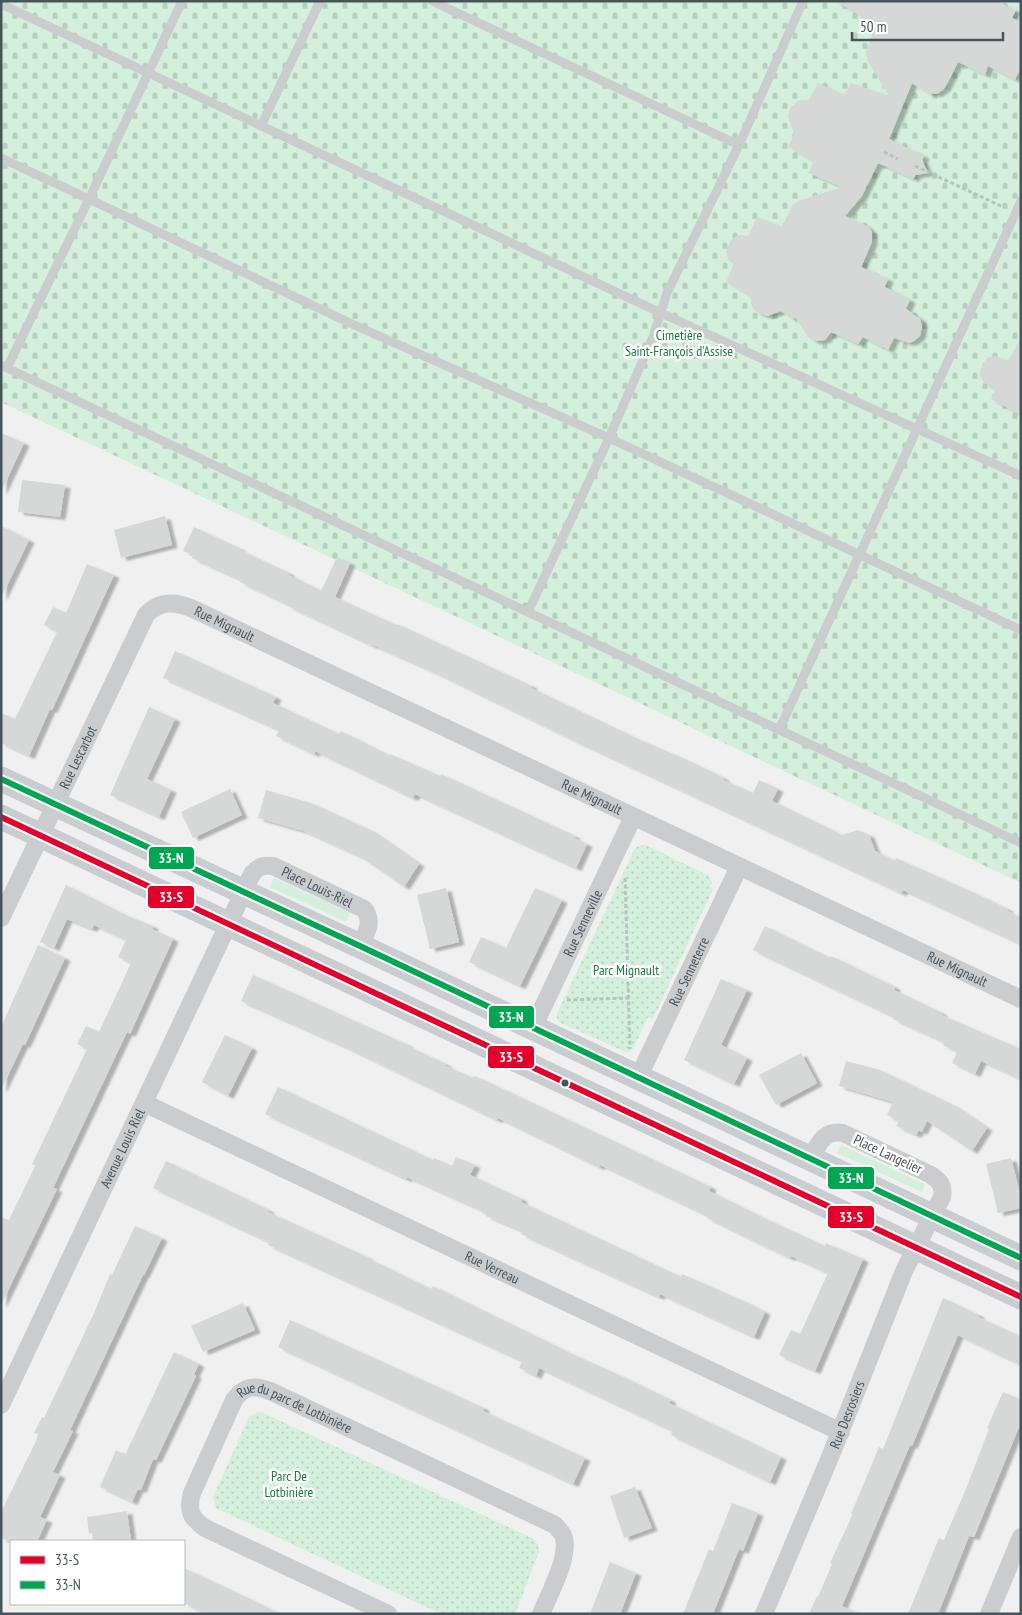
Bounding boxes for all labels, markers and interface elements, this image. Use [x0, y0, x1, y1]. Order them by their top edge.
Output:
scale bar [852, 10, 1003, 42]
text: 50 m [860, 17, 886, 36]
park label: Cimetière Saint-François d'Assise [625, 326, 733, 360]
street label: Rue Mignault [191, 602, 258, 646]
street label: Rue Lescarbot [55, 723, 101, 792]
street label: Rue Mignault [559, 775, 625, 819]
line badge: 33-N [148, 846, 195, 870]
text: 33-N [158, 849, 184, 867]
street label: Place Louis-Riel [279, 862, 356, 912]
line badge: 33-S [147, 885, 195, 909]
street label: Rue Senneville [559, 887, 606, 960]
text: 33-S [159, 888, 183, 906]
street label: Rue Senneterre [665, 934, 713, 1009]
street label: Rue Mignault [924, 947, 990, 991]
park label: Parc Mignault [593, 961, 659, 979]
line badge: 33-N [488, 1005, 535, 1029]
text: 33-N [498, 1008, 524, 1026]
line badge: 33-S [487, 1045, 535, 1069]
text: 33-S [499, 1048, 523, 1066]
unlabelled marker [560, 1078, 570, 1088]
street label: Avenue Louis Riel [96, 1105, 149, 1191]
street label: Place Langelier [851, 1130, 925, 1178]
line badge: 33-N [827, 1166, 875, 1190]
text: 33-N [838, 1169, 864, 1187]
line badge: 33-S [827, 1205, 875, 1229]
text: 33-S [839, 1208, 863, 1226]
street label: Rue Verreau [462, 1247, 522, 1288]
street label: Rue du parc de Lotbinière [233, 1378, 355, 1437]
street label: Rue Desrosiers [825, 1378, 869, 1451]
park label: Parc De Lotbinière [265, 1467, 314, 1501]
legend [10, 1540, 185, 1605]
text: 33-S [55, 1550, 79, 1569]
text: 33-N [55, 1575, 81, 1594]

